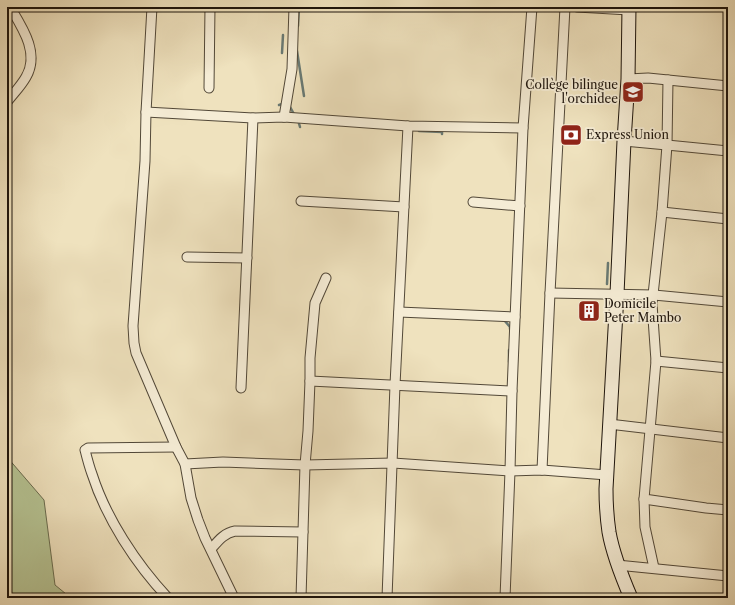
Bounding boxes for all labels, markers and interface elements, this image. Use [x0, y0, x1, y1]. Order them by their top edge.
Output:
place label: Collège bilingue l'orchidee [525, 77, 618, 106]
school or university icon: Collège bilingue l'orchidee [620, 79, 646, 105]
bank icon: Express Union [558, 122, 584, 148]
place label: Express Union [586, 127, 669, 142]
place label: Domicile Peter Mambo [604, 296, 681, 325]
building icon: Domicile Peter Mambo [576, 298, 602, 324]

